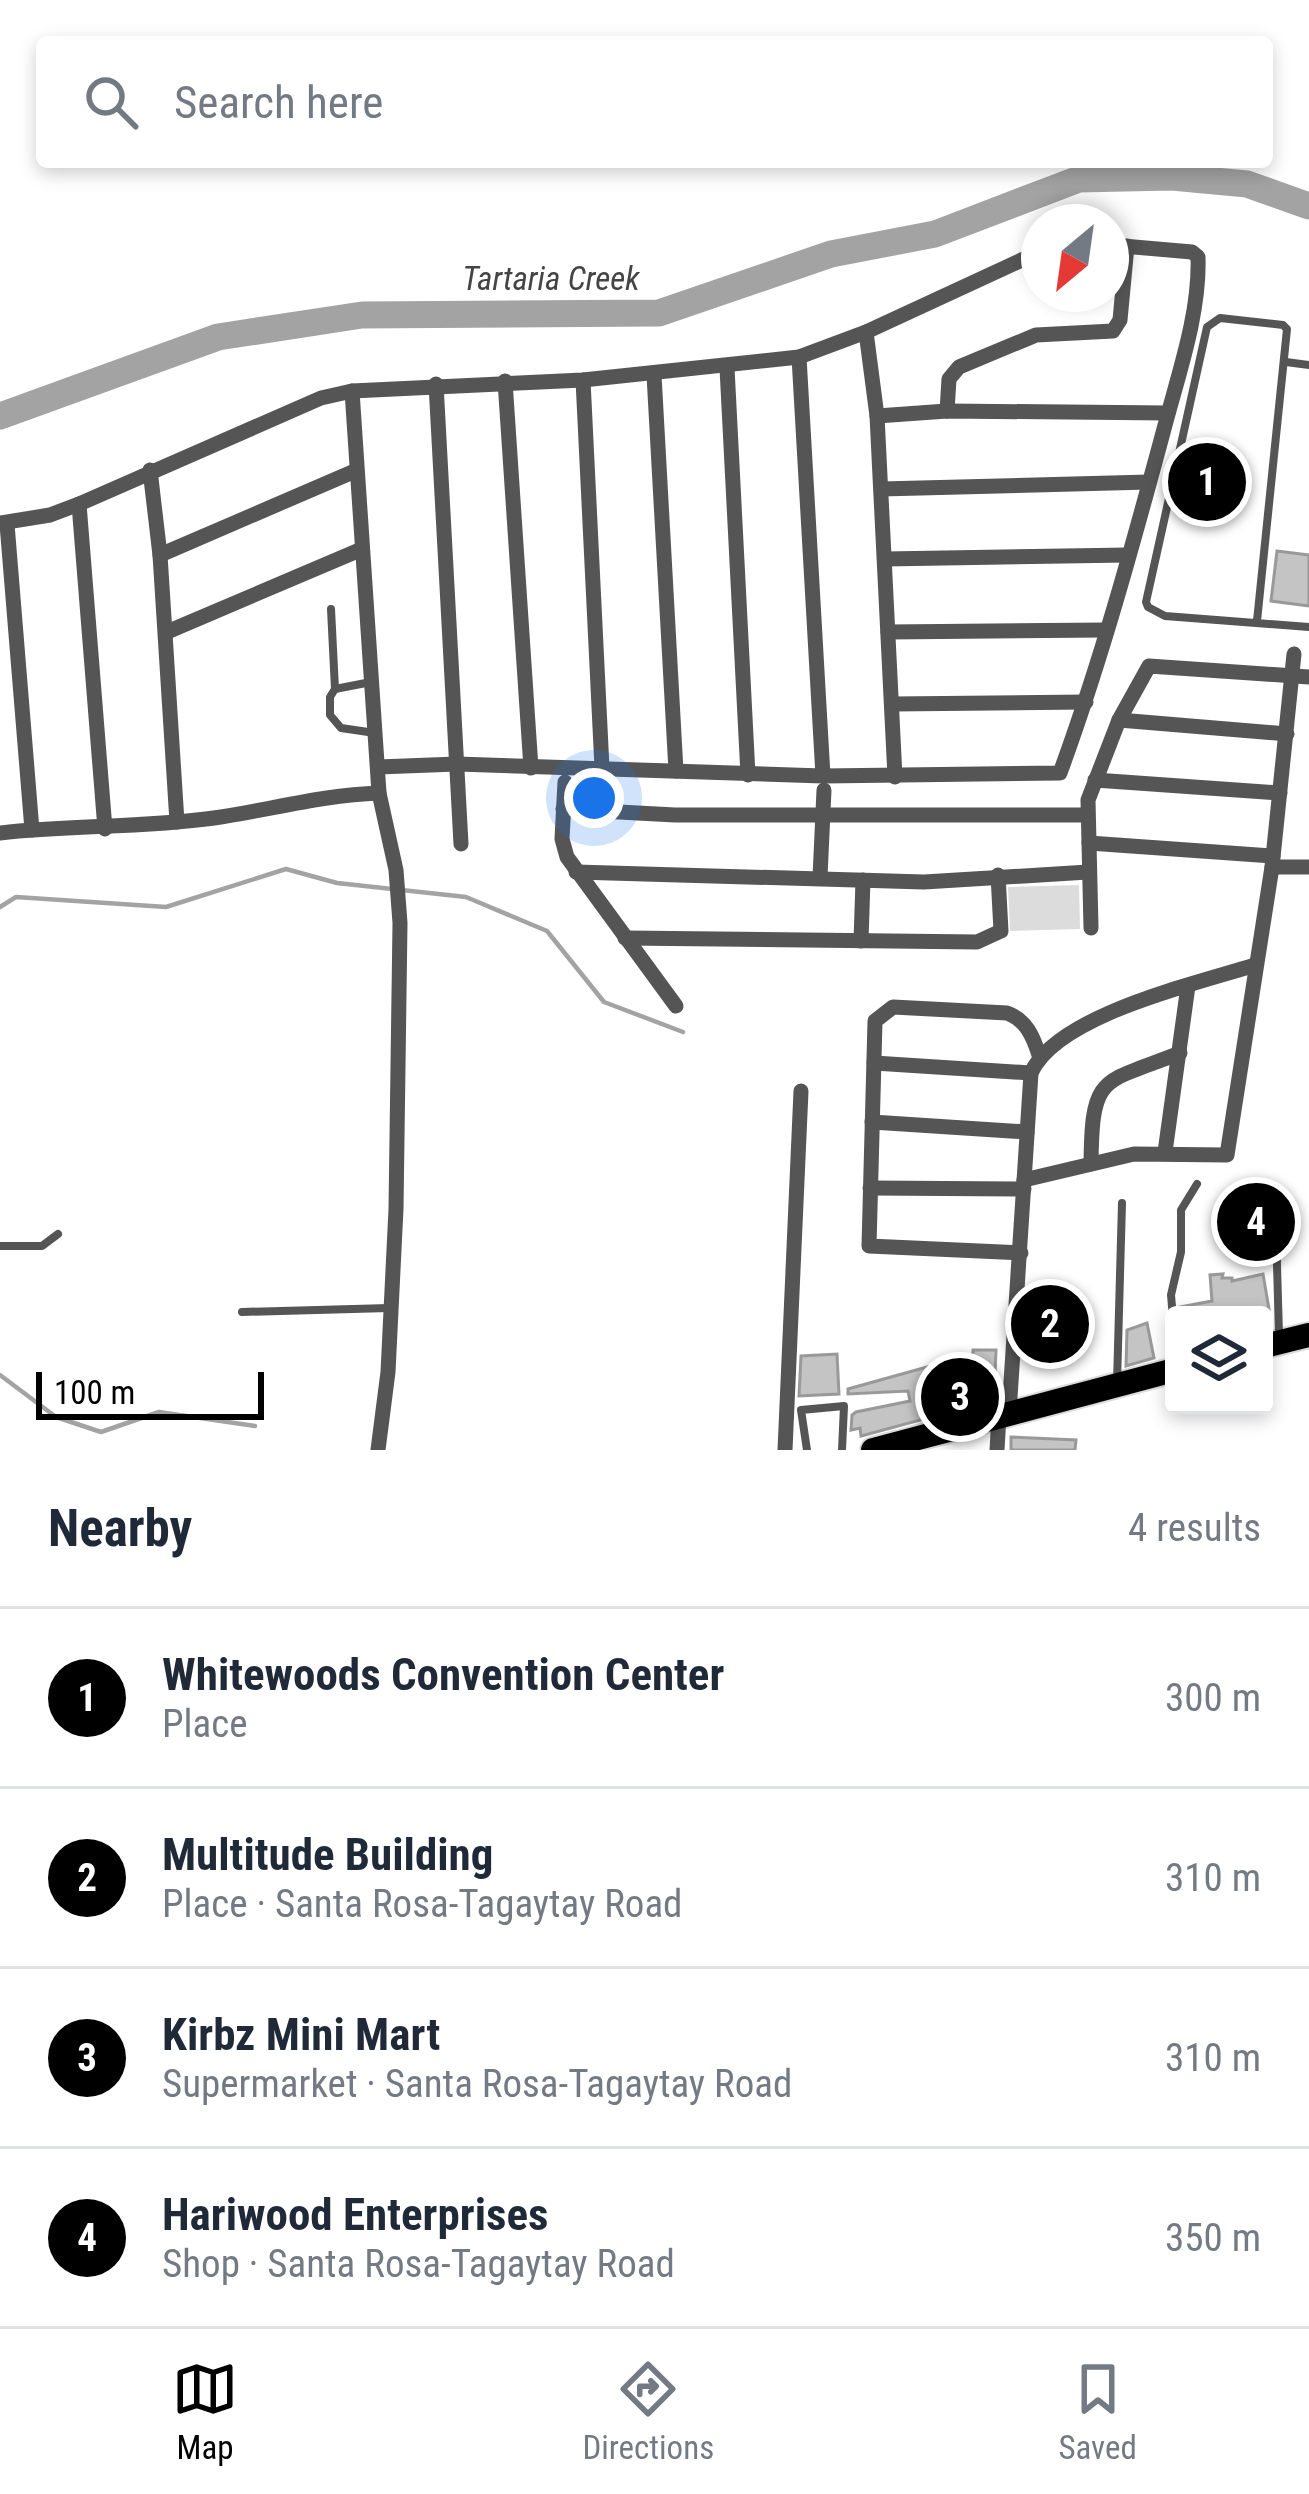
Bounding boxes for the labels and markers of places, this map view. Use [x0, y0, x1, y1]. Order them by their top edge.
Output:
pin: 1 [1168, 437, 1246, 527]
pin: 4 [1217, 1177, 1295, 1267]
pin: 2 [1011, 1279, 1089, 1369]
pin: 3 [921, 1352, 999, 1442]

